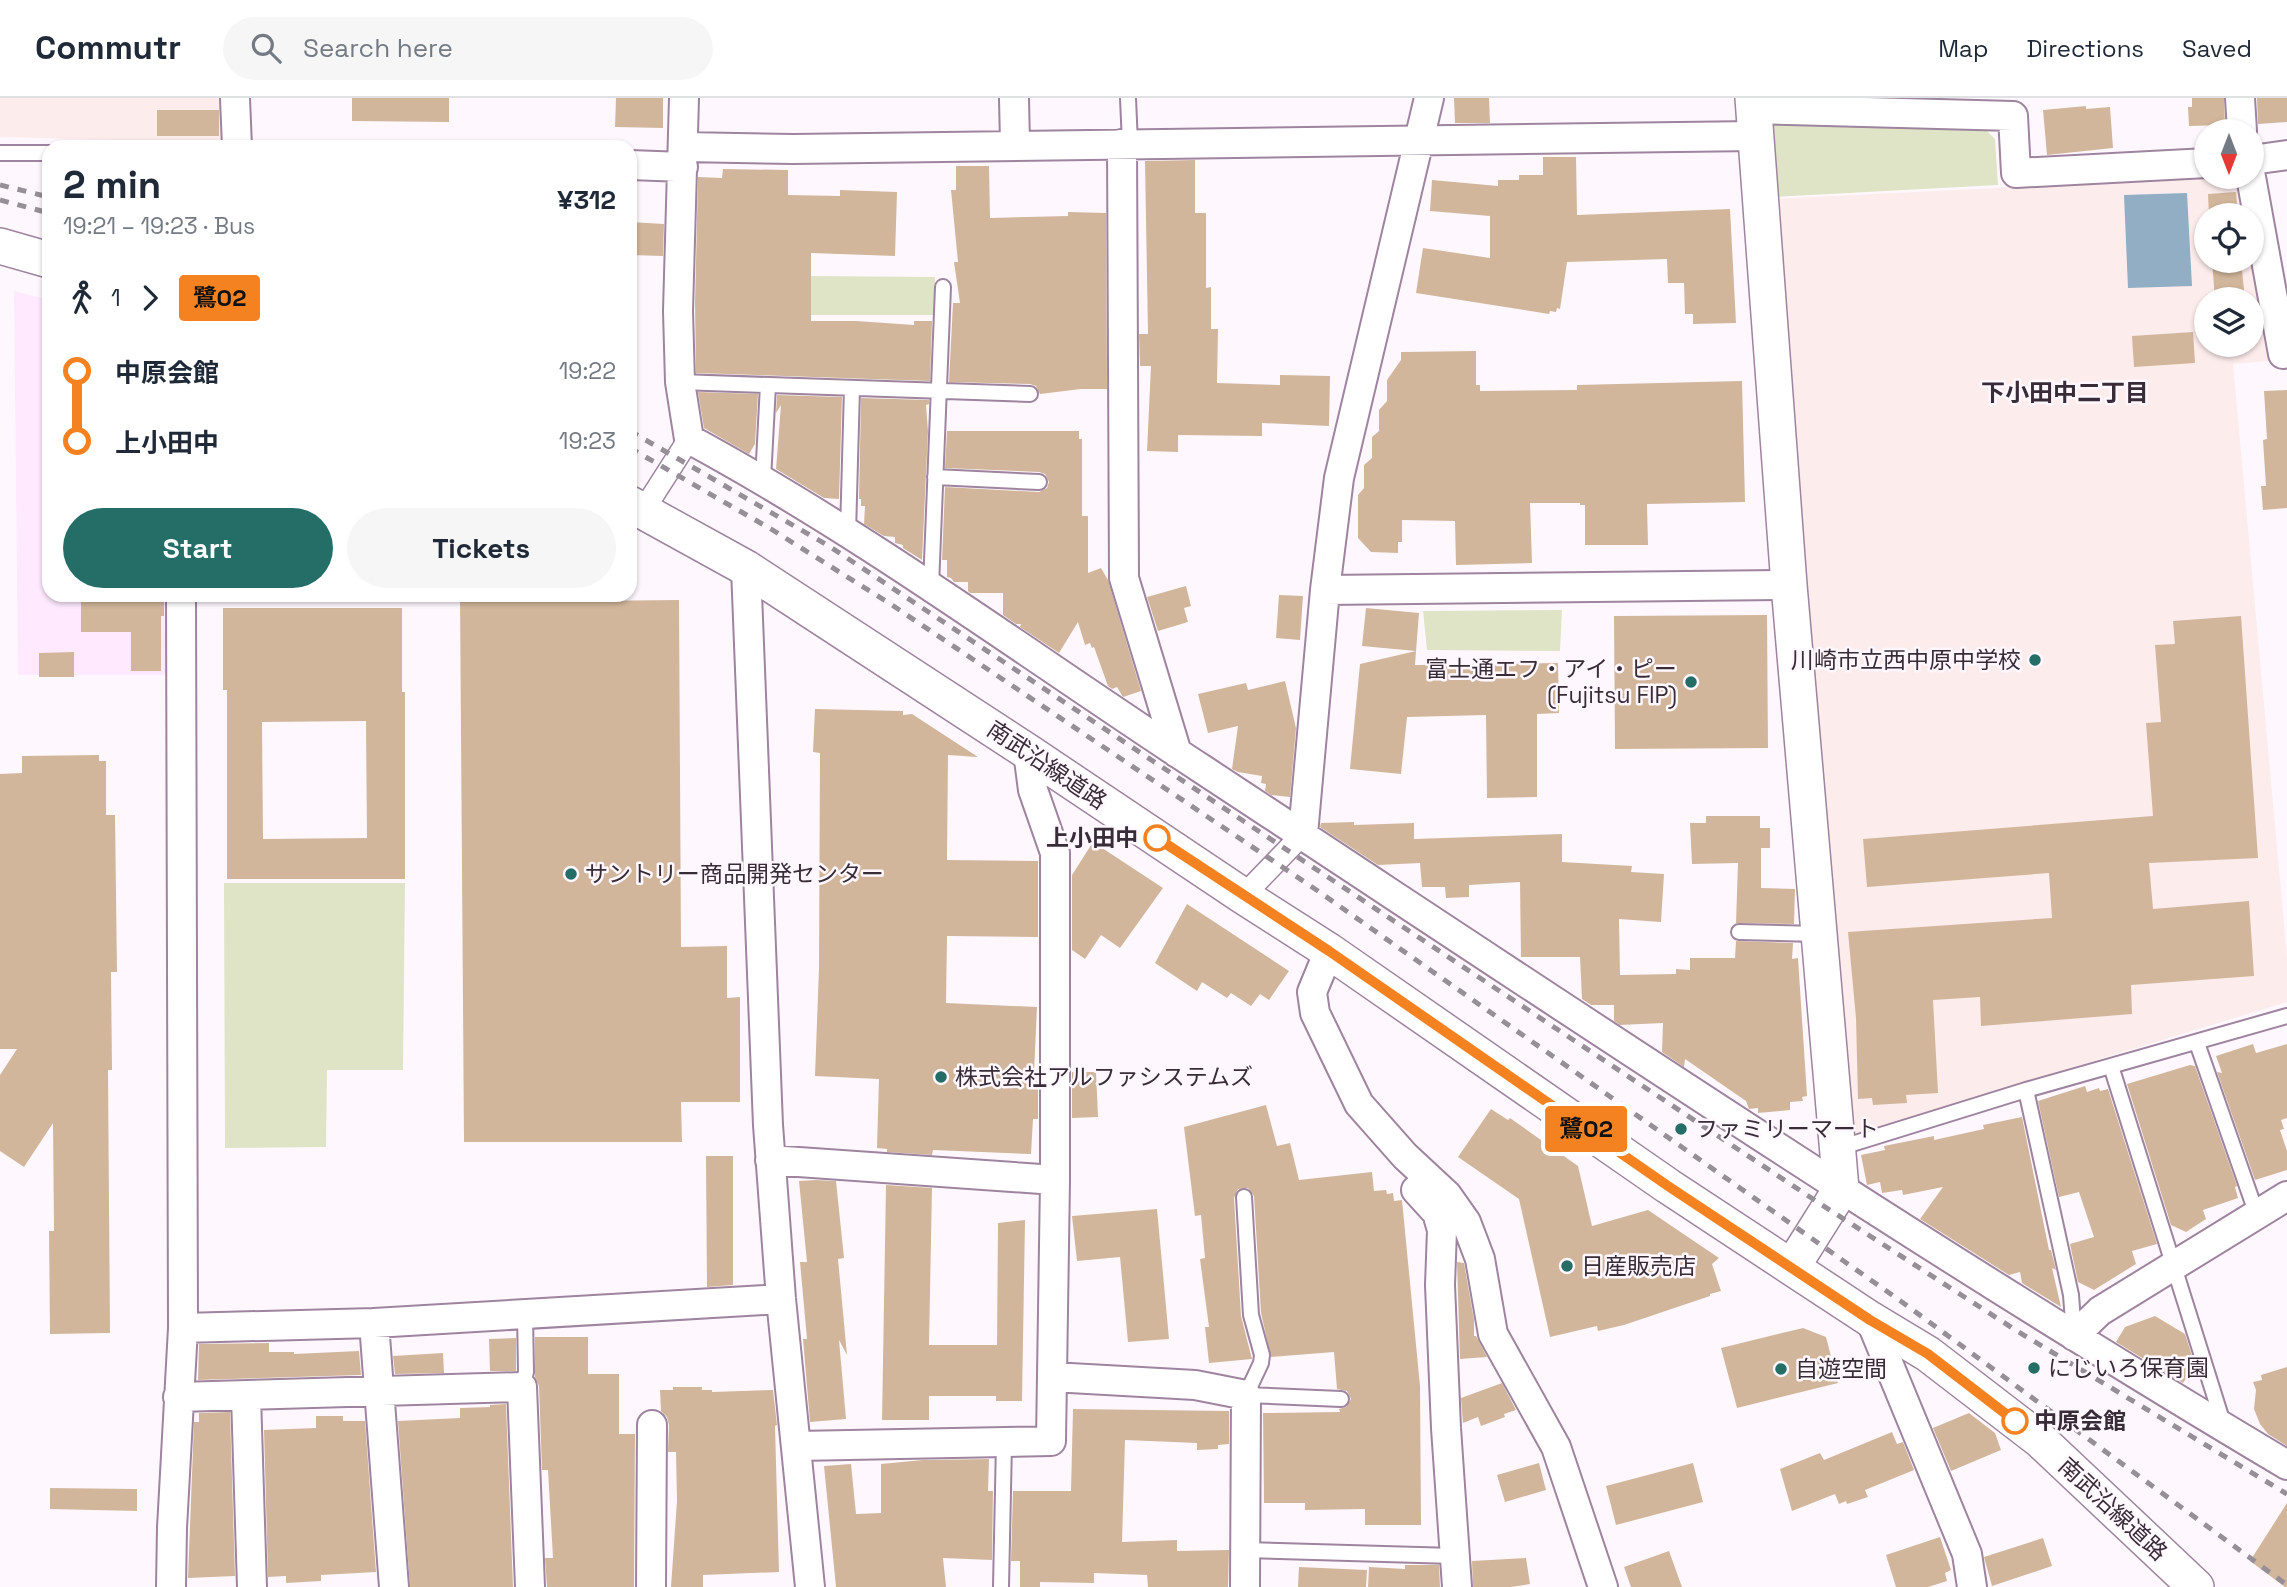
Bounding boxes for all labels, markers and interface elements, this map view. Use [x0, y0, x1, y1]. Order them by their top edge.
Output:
search box [223, 17, 713, 80]
text: Commutr [35, 27, 181, 69]
icon: search [247, 29, 285, 67]
text: Search here [303, 31, 453, 65]
text: Map [1938, 33, 1988, 64]
text: Directions [2026, 33, 2144, 64]
text: Saved [2182, 33, 2252, 64]
north arrow [2194, 119, 2264, 189]
map controls [2194, 119, 2264, 357]
text: 2 min [63, 161, 161, 209]
text: ¥312 [557, 183, 616, 217]
button: locate [2194, 203, 2264, 273]
text: 19:21 – 19:23 · Bus [63, 211, 255, 241]
icon: walk [63, 279, 101, 317]
icon: forward [131, 279, 169, 317]
text: 鷺02 [193, 282, 246, 313]
text: 1 [111, 283, 121, 313]
button: layers [2194, 287, 2264, 357]
text: 中原会館 [115, 356, 219, 390]
text: 19:22 [559, 356, 616, 386]
district label: 下小田中二丁目 [1981, 377, 2149, 408]
text: 上小田中 [115, 426, 219, 460]
text: 19:23 [559, 426, 616, 456]
button: Start [63, 508, 333, 588]
button: Tickets [347, 508, 616, 588]
place label: 川崎市立西中原中学校 [1791, 645, 2021, 675]
marker: 川崎市立西中原中学校 [2027, 652, 2043, 668]
place label: 富士通エフ・アイ・ピー (Fujitsu FIP) [1425, 654, 1677, 710]
marker: 富士通エフ・アイ・ピー (Fujitsu FIP) [1683, 674, 1699, 690]
street label: 南武沿線道路 [981, 714, 1113, 816]
place label: 上小田中 [1046, 823, 1138, 853]
marker: 上小田中 [1144, 825, 1170, 851]
place label: サントリー商品開発センター [585, 859, 884, 889]
marker: サントリー商品開発センター [563, 866, 579, 882]
place label: 株式会社アルファシステムズ [955, 1062, 1253, 1092]
marker: 株式会社アルファシステムズ [933, 1069, 949, 1085]
line badge: 鷺02 [1546, 1106, 1626, 1152]
text: 鷺02 [1559, 1113, 1613, 1144]
place label: ファミリーマート [1695, 1114, 1879, 1144]
marker: ファミリーマート [1673, 1121, 1689, 1137]
place label: 日産販売店 [1581, 1251, 1696, 1281]
marker: 日産販売店 [1559, 1258, 1575, 1274]
place label: にじいろ保育園 [2048, 1353, 2209, 1383]
place label: 自遊空間 [1795, 1354, 1887, 1384]
marker: にじいろ保育園 [2026, 1360, 2042, 1376]
marker: 自遊空間 [1773, 1361, 1789, 1377]
place label: 中原会館 [2034, 1406, 2126, 1436]
marker: 中原会館 [2002, 1408, 2028, 1434]
street label: 南武沿線道路 [2052, 1451, 2174, 1567]

